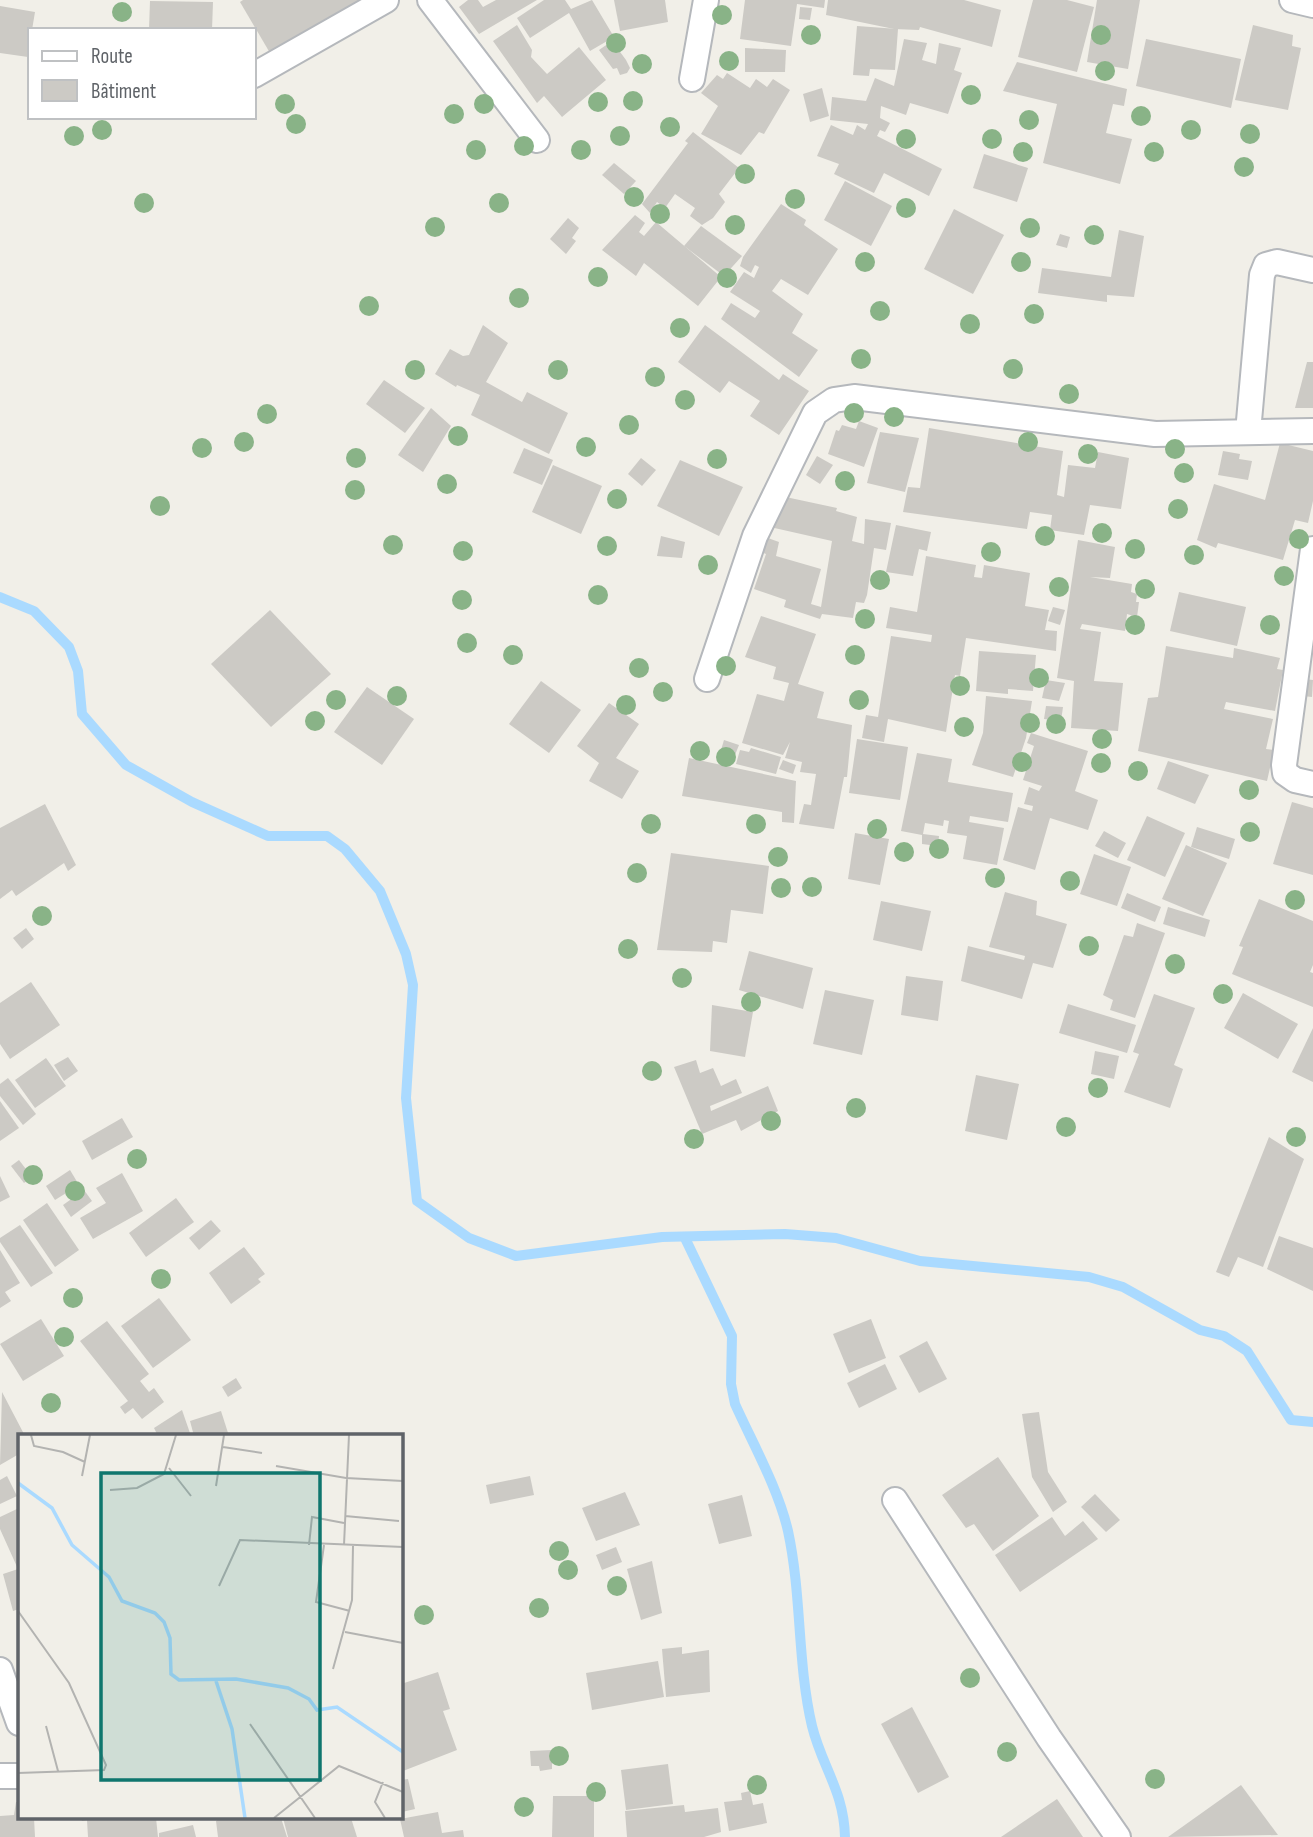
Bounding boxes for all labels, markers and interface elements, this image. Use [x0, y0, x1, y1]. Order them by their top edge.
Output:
legend [28, 28, 256, 119]
text: Route [91, 44, 133, 69]
text: Bâtiment [91, 79, 156, 104]
inset map [18, 1434, 402, 1820]

